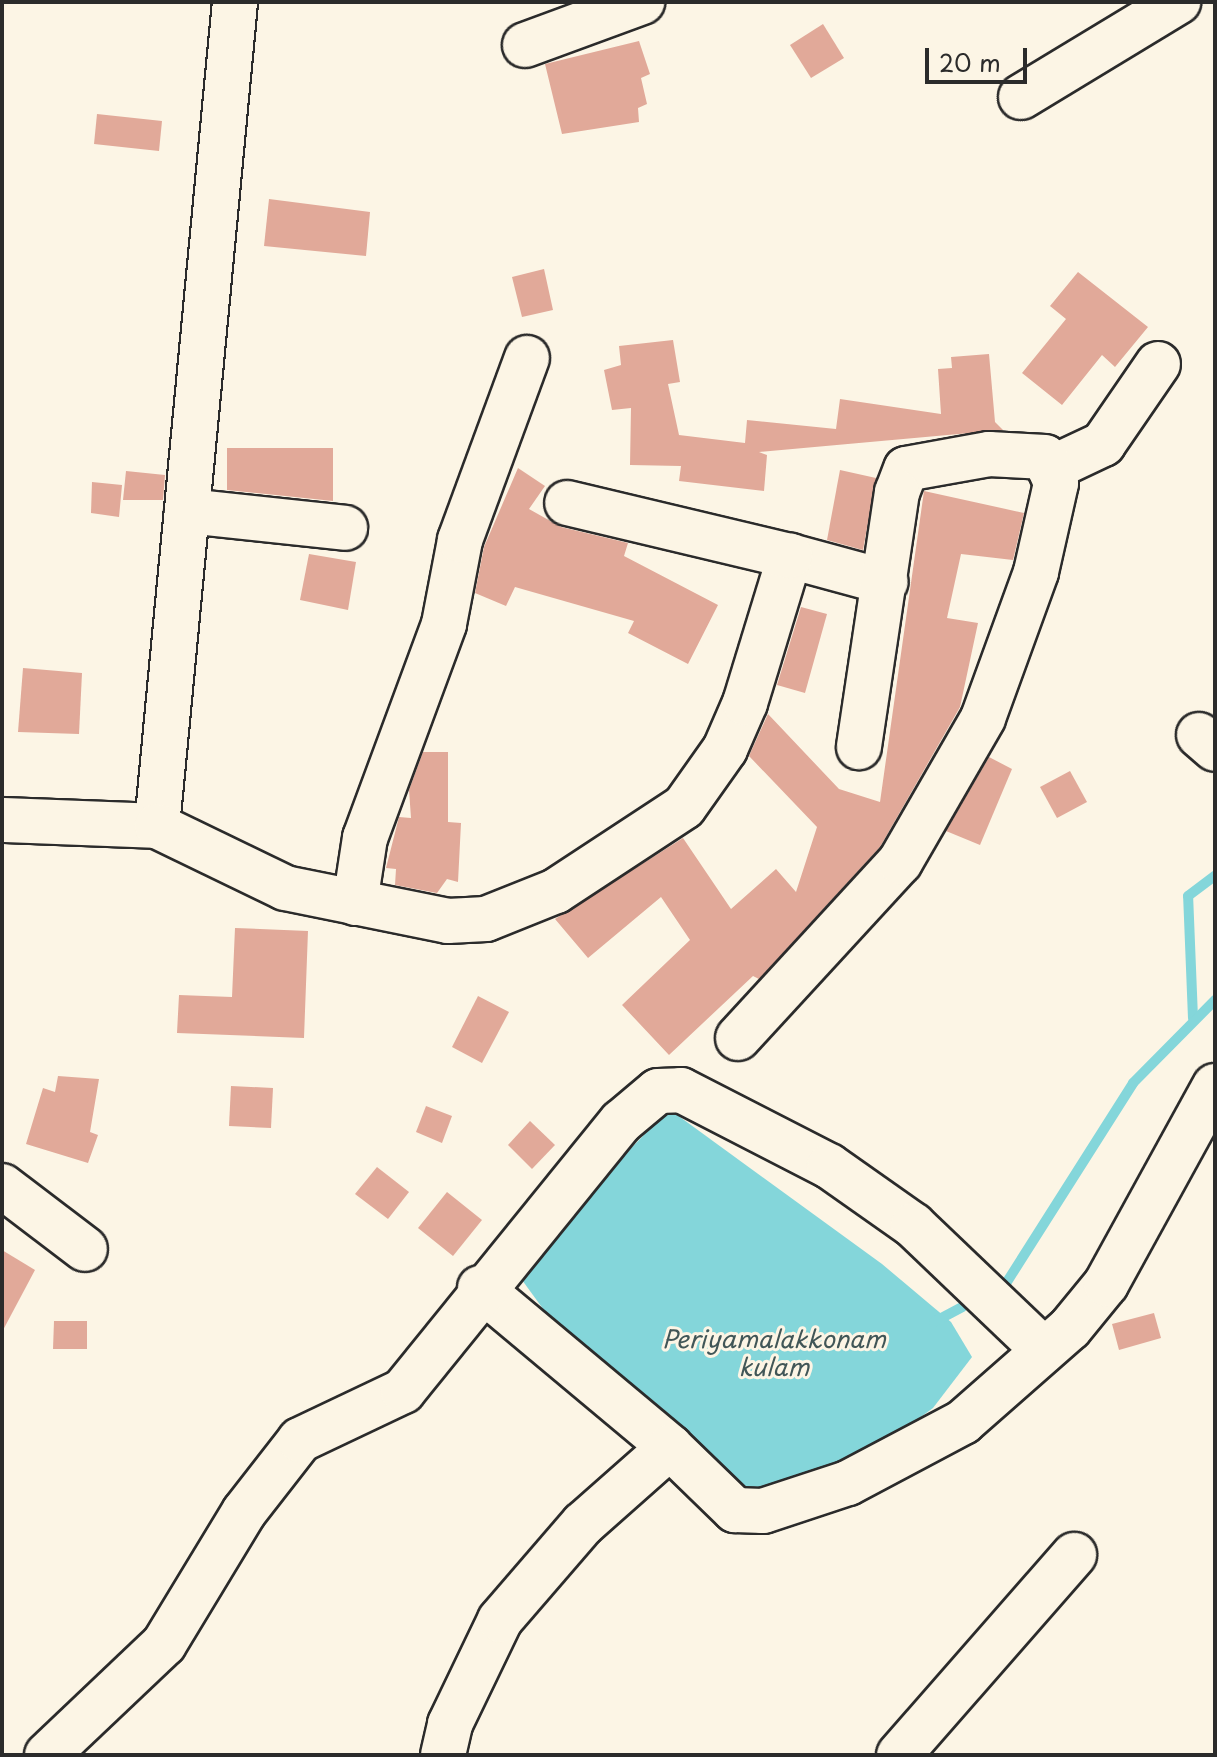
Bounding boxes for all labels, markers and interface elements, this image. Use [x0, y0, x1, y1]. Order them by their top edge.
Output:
scale bar [929, 32, 1031, 82]
text: 20 m [939, 44, 1001, 80]
water label: Periyamalakkonam kulam [662, 1325, 886, 1381]

